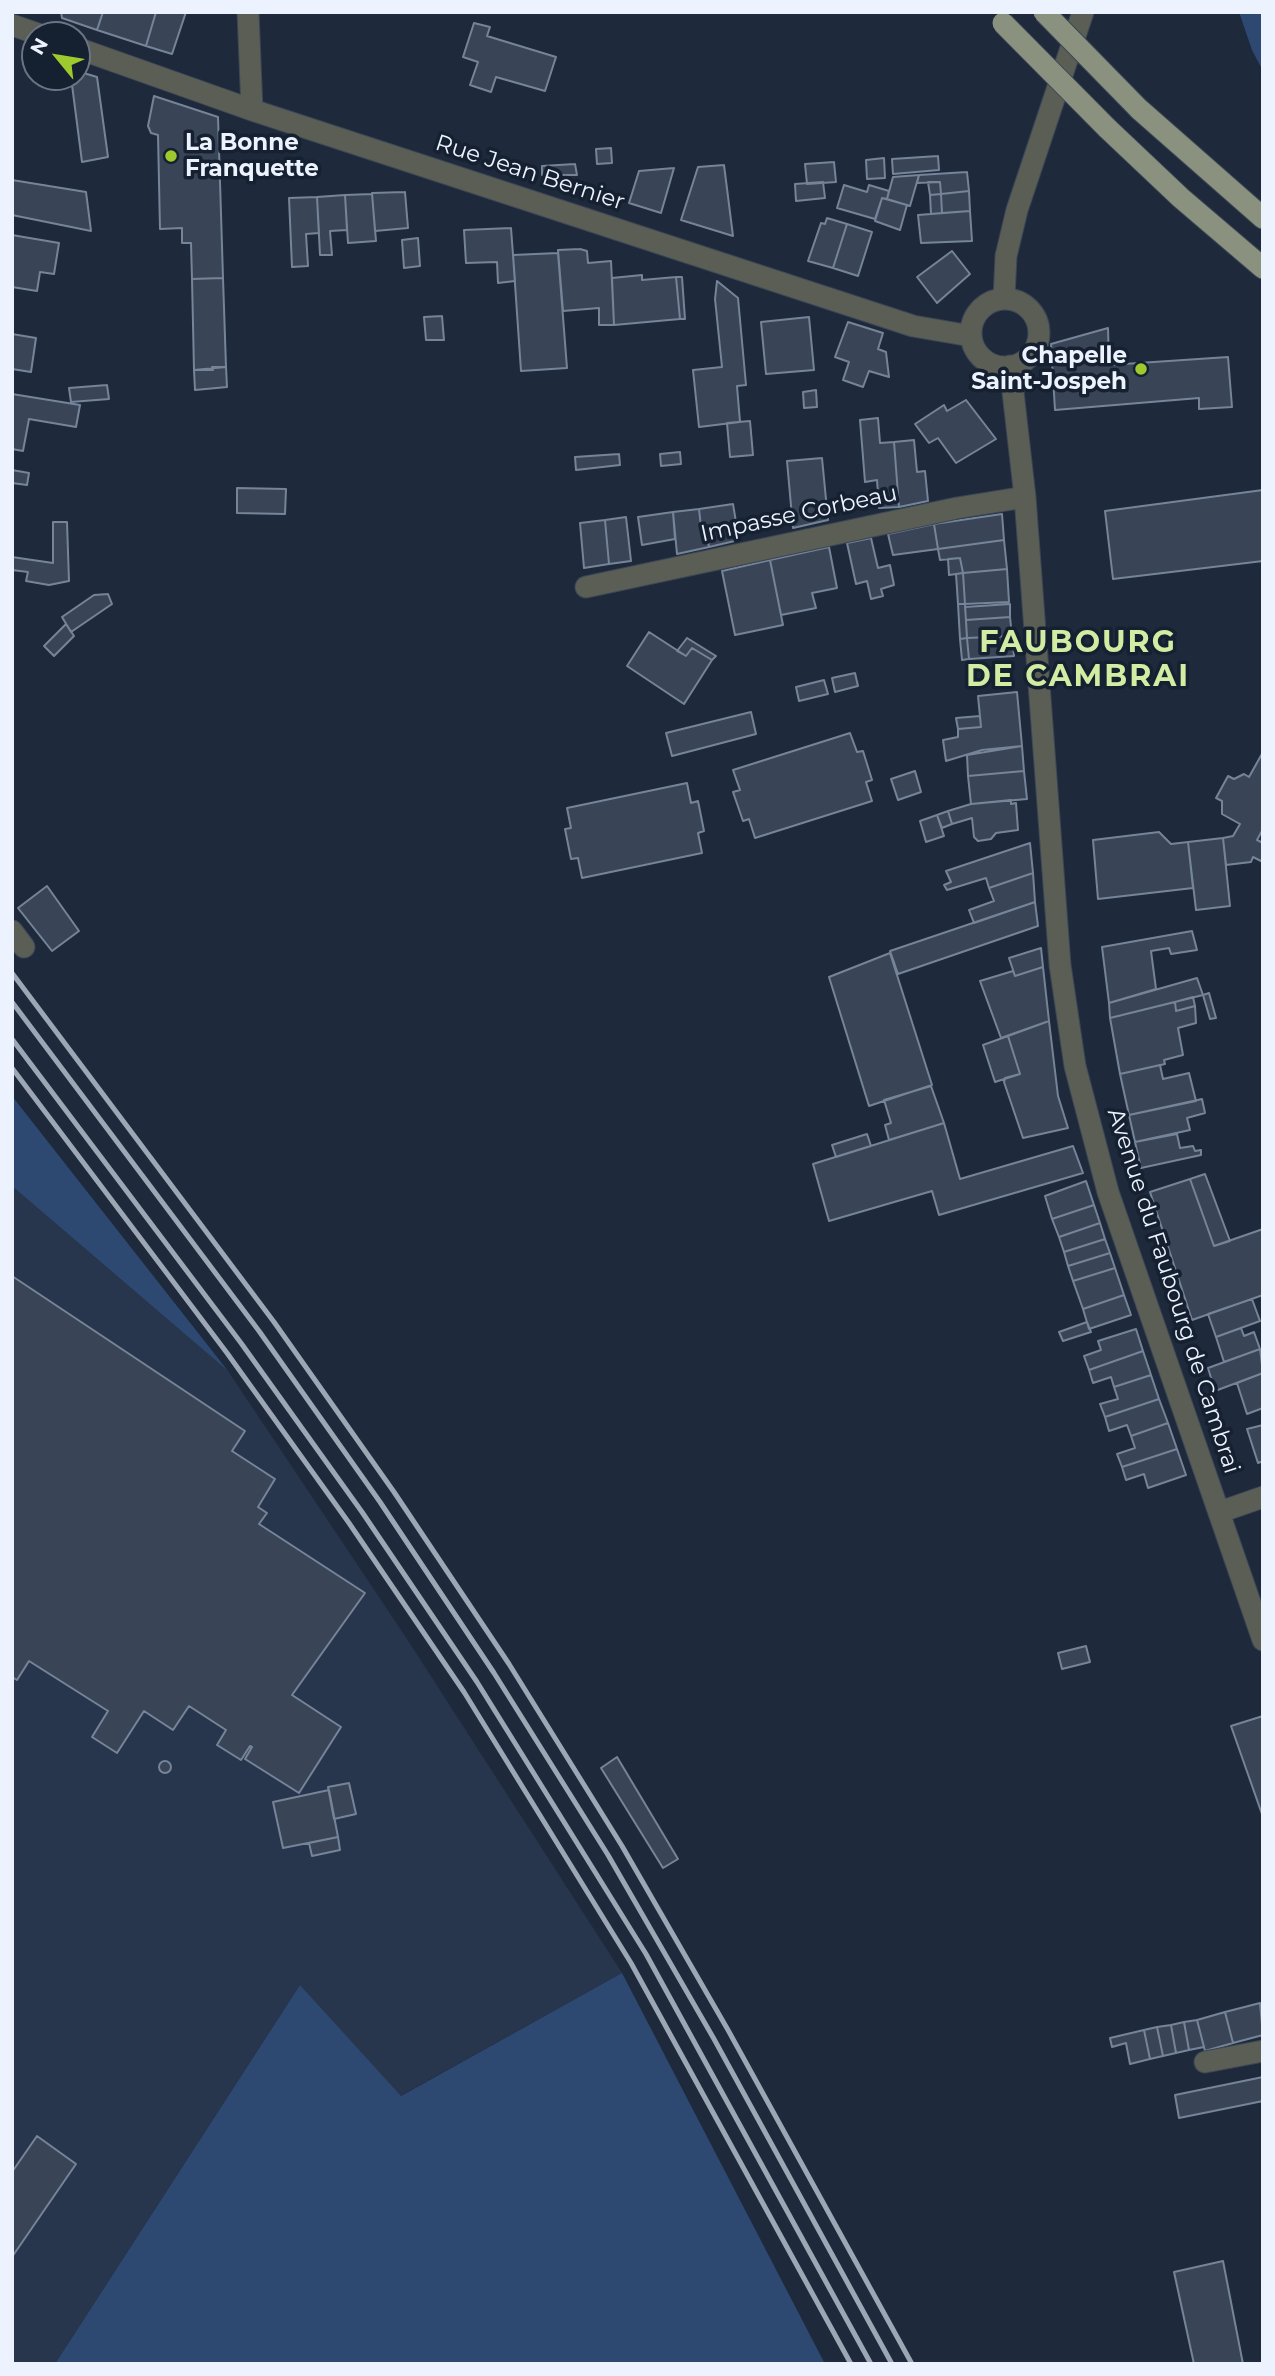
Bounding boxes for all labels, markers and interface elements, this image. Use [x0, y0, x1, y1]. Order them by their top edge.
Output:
north arrow [21, 21, 91, 91]
text: N [25, 34, 53, 59]
place label: La Bonne Franquette [185, 129, 319, 183]
street label: Rue Jean Bernier [432, 129, 628, 217]
marker: La Bonne Franquette [163, 148, 179, 164]
place label: Chapelle Saint-Jospeh [971, 342, 1127, 396]
marker: Chapelle Saint-Jospeh [1133, 361, 1149, 377]
street label: Impasse Corbeau [698, 480, 900, 548]
district label: FAUBOURG DE CAMBRAI [967, 625, 1189, 696]
street label: Avenue du Faubourg de Cambrai [1101, 1105, 1245, 1477]

